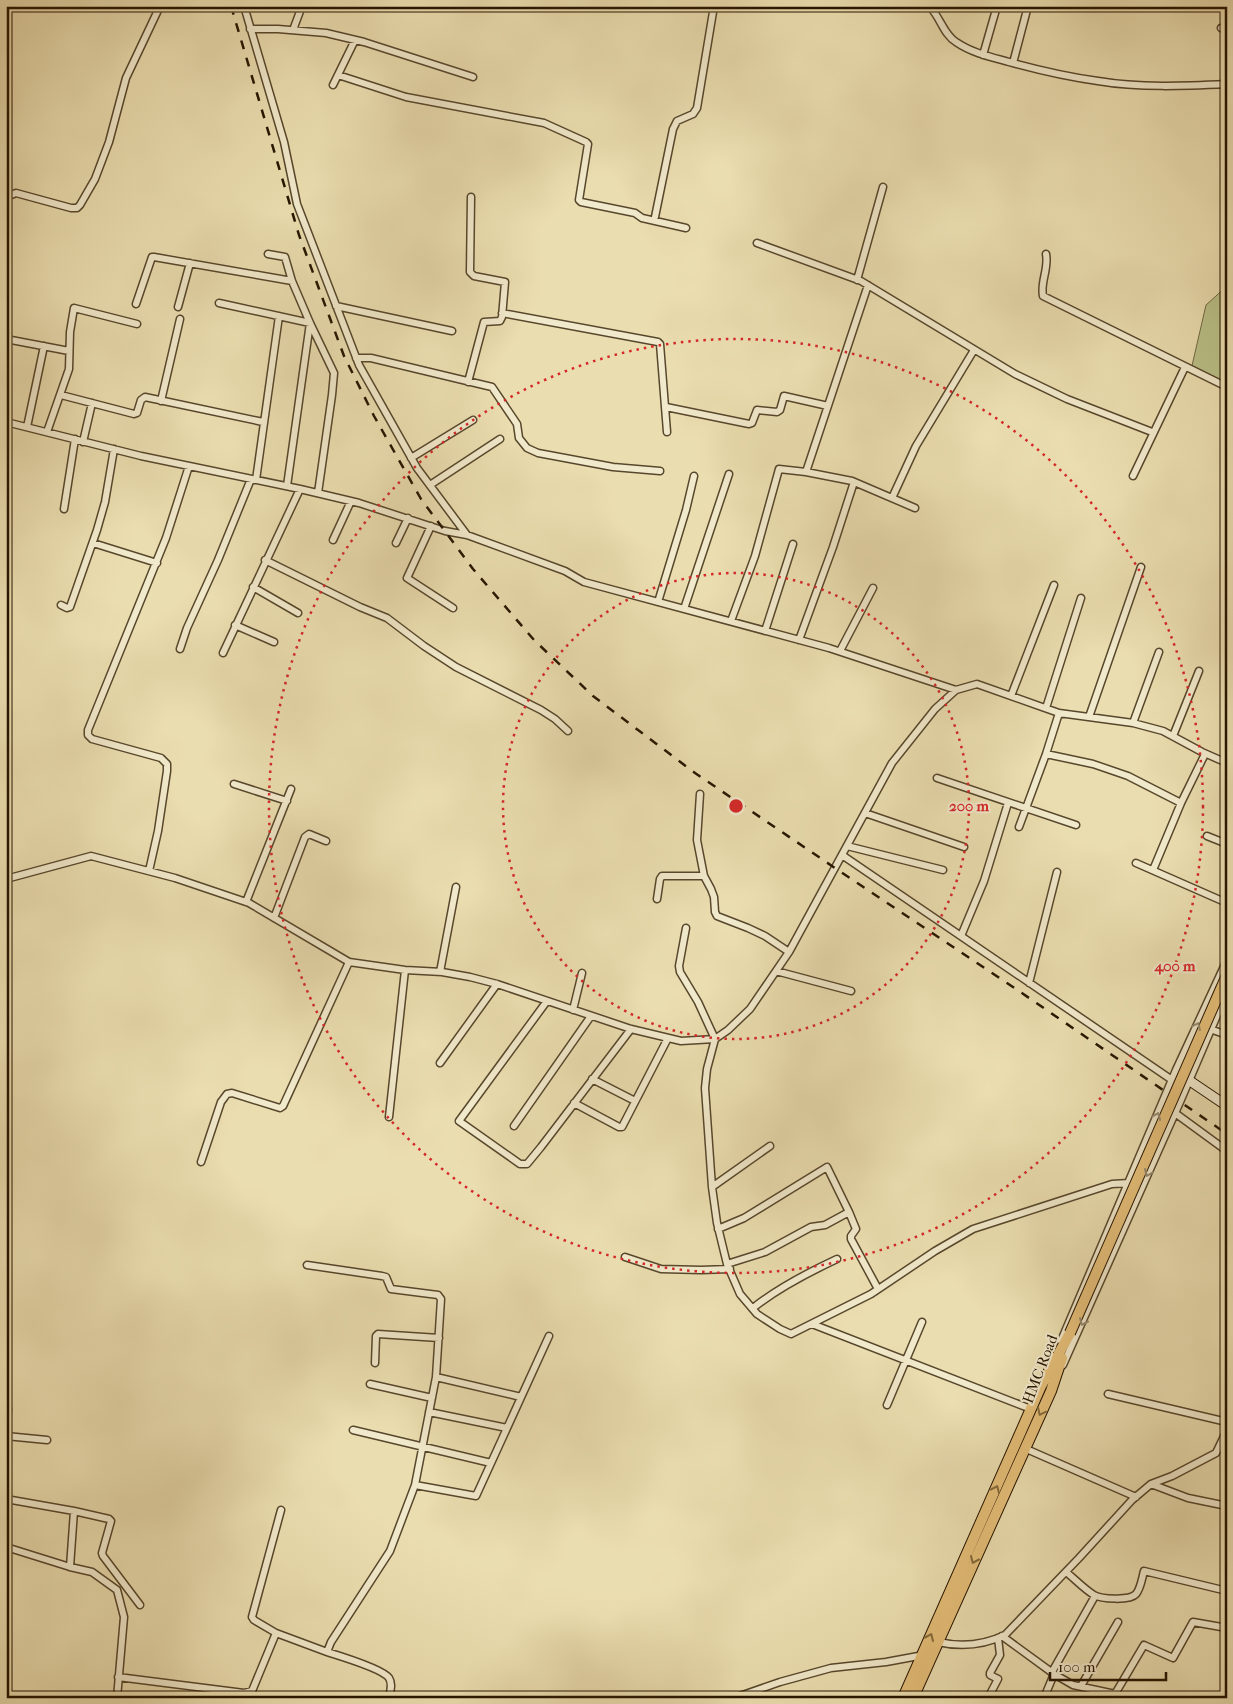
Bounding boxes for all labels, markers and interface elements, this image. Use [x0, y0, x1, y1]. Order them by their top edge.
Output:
centre of rings [727, 797, 745, 815]
text: 200 m [949, 797, 989, 815]
text: 400 m [1153, 957, 1196, 975]
one-way arrow [1190, 1022, 1201, 1031]
one-way arrow [1151, 1112, 1162, 1121]
one-way arrow [1144, 1168, 1155, 1177]
one-way arrow [1079, 1317, 1090, 1326]
street label: HMC Road [1019, 1331, 1062, 1406]
one-way arrow [1036, 1407, 1047, 1416]
one-way arrow [989, 1485, 1000, 1494]
one-way arrow [970, 1555, 981, 1564]
one-way arrow [923, 1633, 934, 1642]
scale bar [1050, 1649, 1167, 1681]
text: 100 m [1058, 1658, 1096, 1676]

